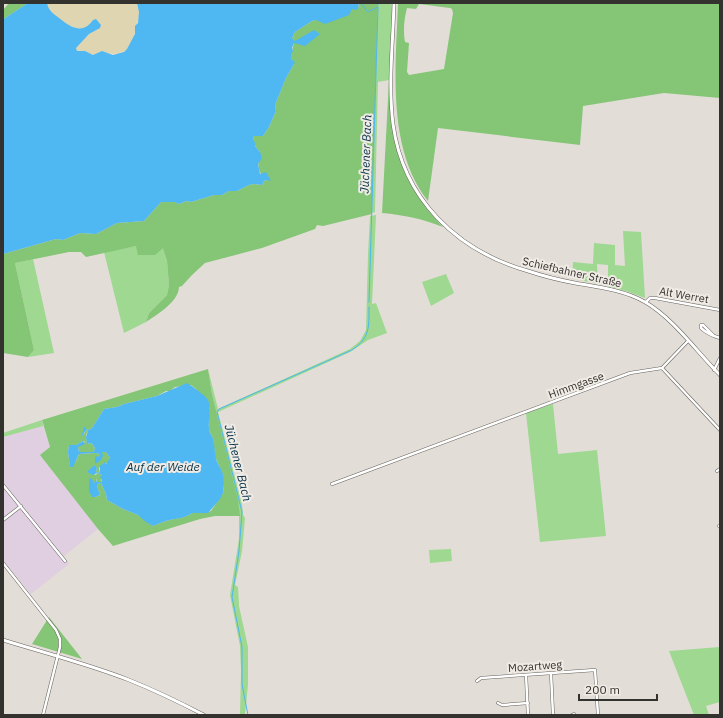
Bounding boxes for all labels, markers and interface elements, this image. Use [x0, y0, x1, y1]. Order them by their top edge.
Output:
water label: Jüchener Bach [357, 114, 374, 194]
street label: Schiefbahner Straße [521, 254, 623, 290]
street label: Alt Werret [658, 284, 710, 306]
street label: Himmgasse [546, 368, 606, 402]
water label: Jüchener Bach [222, 423, 255, 503]
water label: Auf der Weide [125, 459, 200, 474]
street label: Mozartweg [507, 657, 563, 675]
scale bar [579, 676, 657, 702]
text: 200 m [585, 682, 620, 697]

